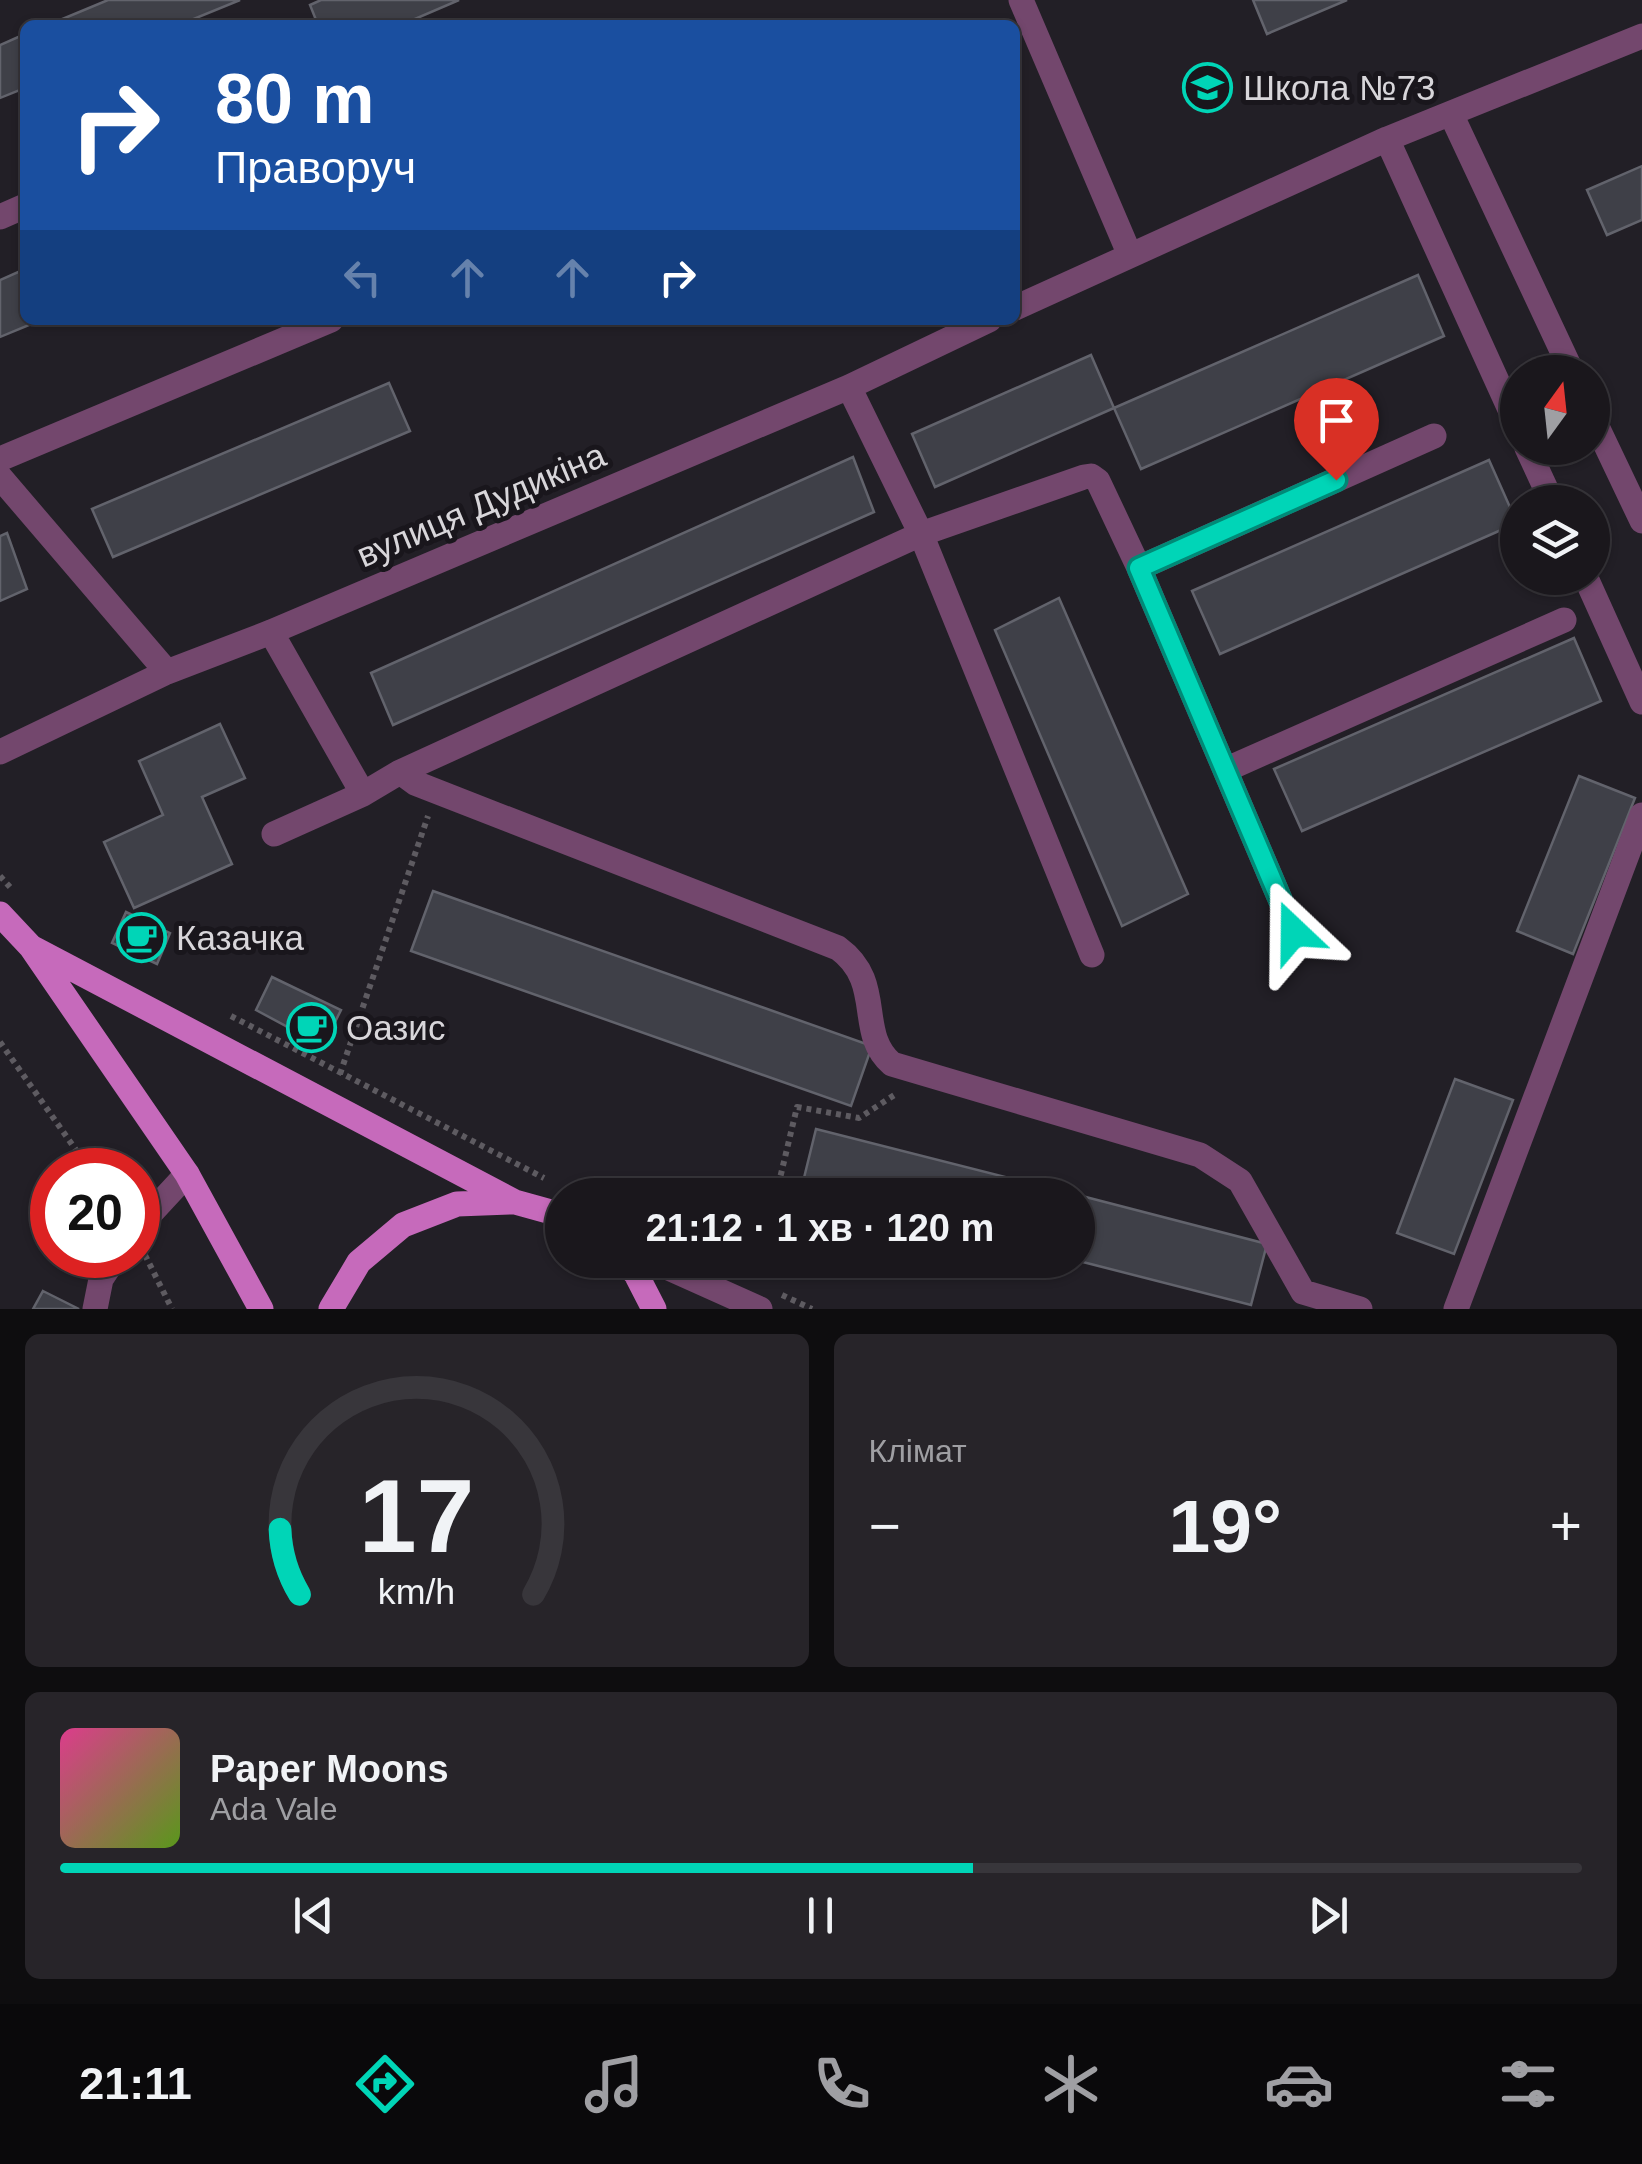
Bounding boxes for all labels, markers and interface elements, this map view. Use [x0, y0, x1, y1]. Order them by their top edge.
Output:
icon: right [50, 60, 180, 190]
text: 80 m [215, 60, 375, 138]
school or university icon: Школа №73 [1182, 62, 1234, 114]
place label: Школа №73 [1243, 68, 1436, 107]
text: Праворуч [215, 142, 416, 193]
icon: left [335, 250, 390, 305]
icon: ahead [440, 250, 495, 305]
icon: ahead [545, 250, 600, 305]
icon: right [650, 250, 705, 305]
north arrow [1500, 355, 1610, 465]
map controls [1500, 355, 1610, 595]
pin [1294, 378, 1379, 481]
icon: arrive [1309, 393, 1364, 448]
street label: вулиця Дудикіна [351, 434, 611, 574]
button: layers [1500, 485, 1610, 595]
position arrow [1242, 880, 1346, 984]
cafe icon: Казачка [115, 912, 167, 964]
place label: Казачка [176, 918, 305, 957]
cafe icon: Оазис [285, 1002, 337, 1054]
place label: Оазис [346, 1008, 445, 1047]
speed limit sign: 20 [30, 1148, 160, 1278]
text: 21:12 · 1 хв · 120 m [646, 1207, 994, 1249]
text: Клімат [869, 1433, 967, 1469]
text: 17 [359, 1458, 475, 1574]
text: 19° [1169, 1484, 1282, 1568]
text: − [869, 1495, 901, 1557]
text: + [1550, 1495, 1582, 1557]
text: km/h [378, 1572, 455, 1612]
text: Paper Moons [210, 1748, 449, 1790]
text: Ada Vale [210, 1791, 338, 1827]
icon: previous [286, 1888, 341, 1943]
icon: pause [793, 1888, 848, 1943]
icon: next [1301, 1888, 1356, 1943]
icon: directions [350, 2049, 420, 2119]
icon: music [579, 2049, 649, 2119]
icon: phone [807, 2049, 877, 2119]
icon: climate [1036, 2049, 1106, 2119]
icon: car [1264, 2049, 1334, 2119]
icon: filters [1493, 2049, 1563, 2119]
text: 21:11 [79, 2058, 192, 2109]

